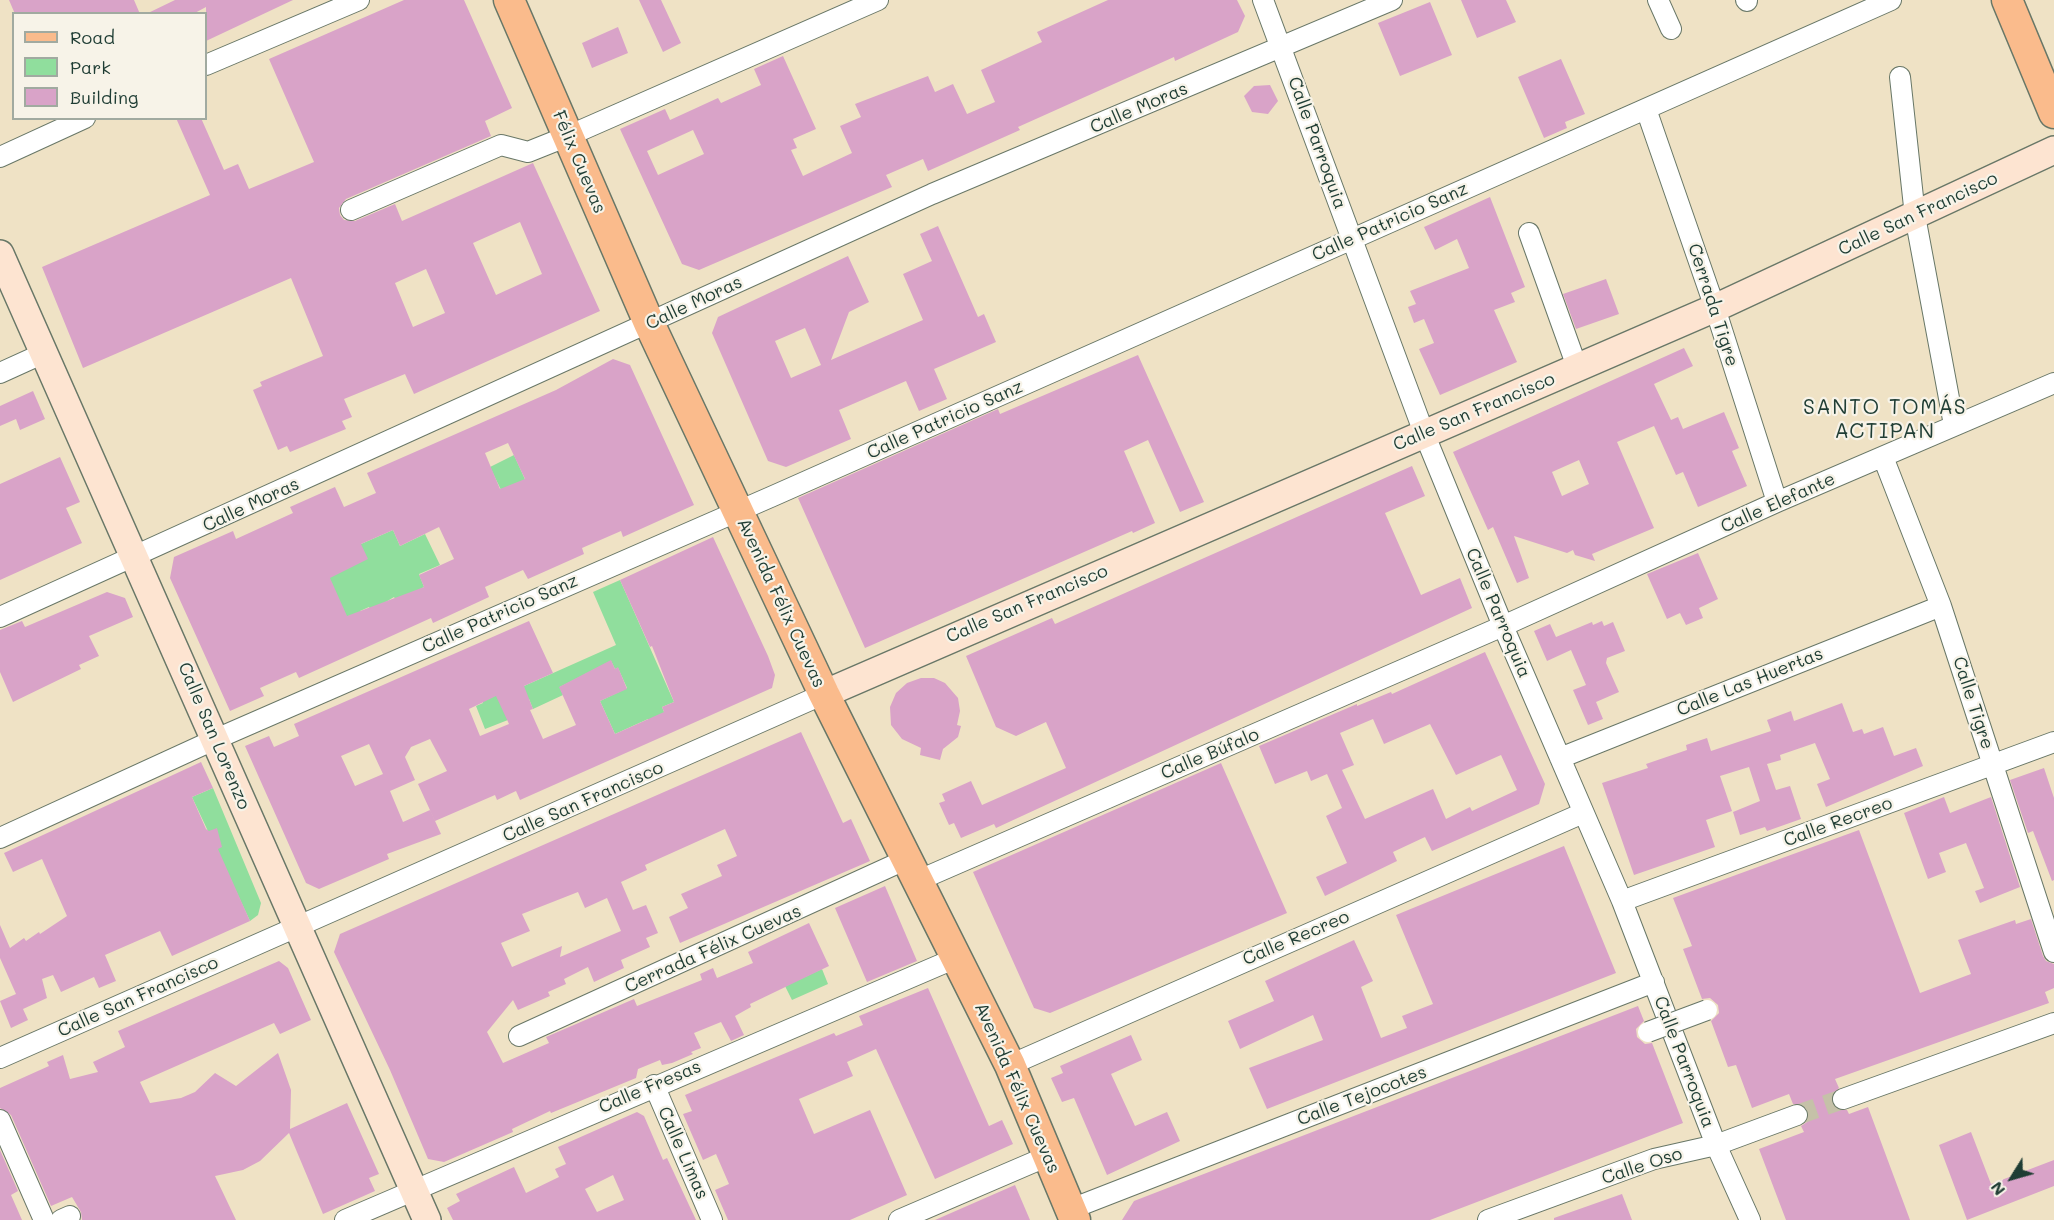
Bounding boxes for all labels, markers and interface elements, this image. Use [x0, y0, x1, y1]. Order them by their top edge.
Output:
legend [12, 12, 207, 120]
text: Road [70, 25, 115, 49]
text: Park [70, 55, 111, 79]
street label: Calle Parroquia [1283, 74, 1351, 212]
street label: Calle Moras [1087, 78, 1191, 138]
text: Building [70, 85, 138, 109]
street label: Félix Cuevas [548, 107, 610, 217]
street label: Calle San Francisco [1835, 168, 2001, 260]
street label: Calle Patricio Sanz [1309, 178, 1471, 266]
street label: Cerrada Tigre [1683, 241, 1743, 369]
street label: Calle Moras [642, 271, 746, 335]
street label: Calle San Francisco [1390, 368, 1558, 456]
street label: Calle Patricio Sanz [864, 376, 1026, 464]
district label: SANTO TOMÁS ACTIPAN [1803, 395, 1967, 445]
street label: Calle Elefante [1717, 468, 1839, 538]
street label: Calle Moras [199, 473, 303, 537]
street label: Avenida Félix Cuevas [732, 515, 830, 691]
street label: Calle Parroquia [1461, 545, 1535, 681]
street label: Calle San Francisco [943, 560, 1111, 648]
street label: Calle Patricio Sanz [419, 570, 581, 658]
street label: Calle Las Huertas [1674, 643, 1826, 721]
street label: Calle Tigre [1948, 654, 1998, 752]
street label: Calle San Lorenzo [173, 659, 255, 813]
street label: Calle Búfalo [1158, 724, 1262, 784]
street label: Calle San Francisco [499, 757, 667, 847]
street label: Calle Recreo [1781, 792, 1895, 852]
street label: Cerrada Félix Cuevas [621, 900, 805, 998]
street label: Calle Recreo [1239, 906, 1353, 970]
street label: Calle San Francisco [54, 952, 222, 1042]
street label: Calle Parroquia [1649, 993, 1719, 1131]
street label: Avenida Félix Cuevas [970, 999, 1064, 1177]
street label: Calle Fresas [596, 1056, 704, 1118]
street label: Calle Tejocotes [1294, 1061, 1430, 1131]
street label: Calle Limas [653, 1103, 713, 1203]
street label: Calle Oso [1599, 1143, 1685, 1189]
north arrow [1982, 1148, 2042, 1208]
text: N [1985, 1178, 2009, 1200]

